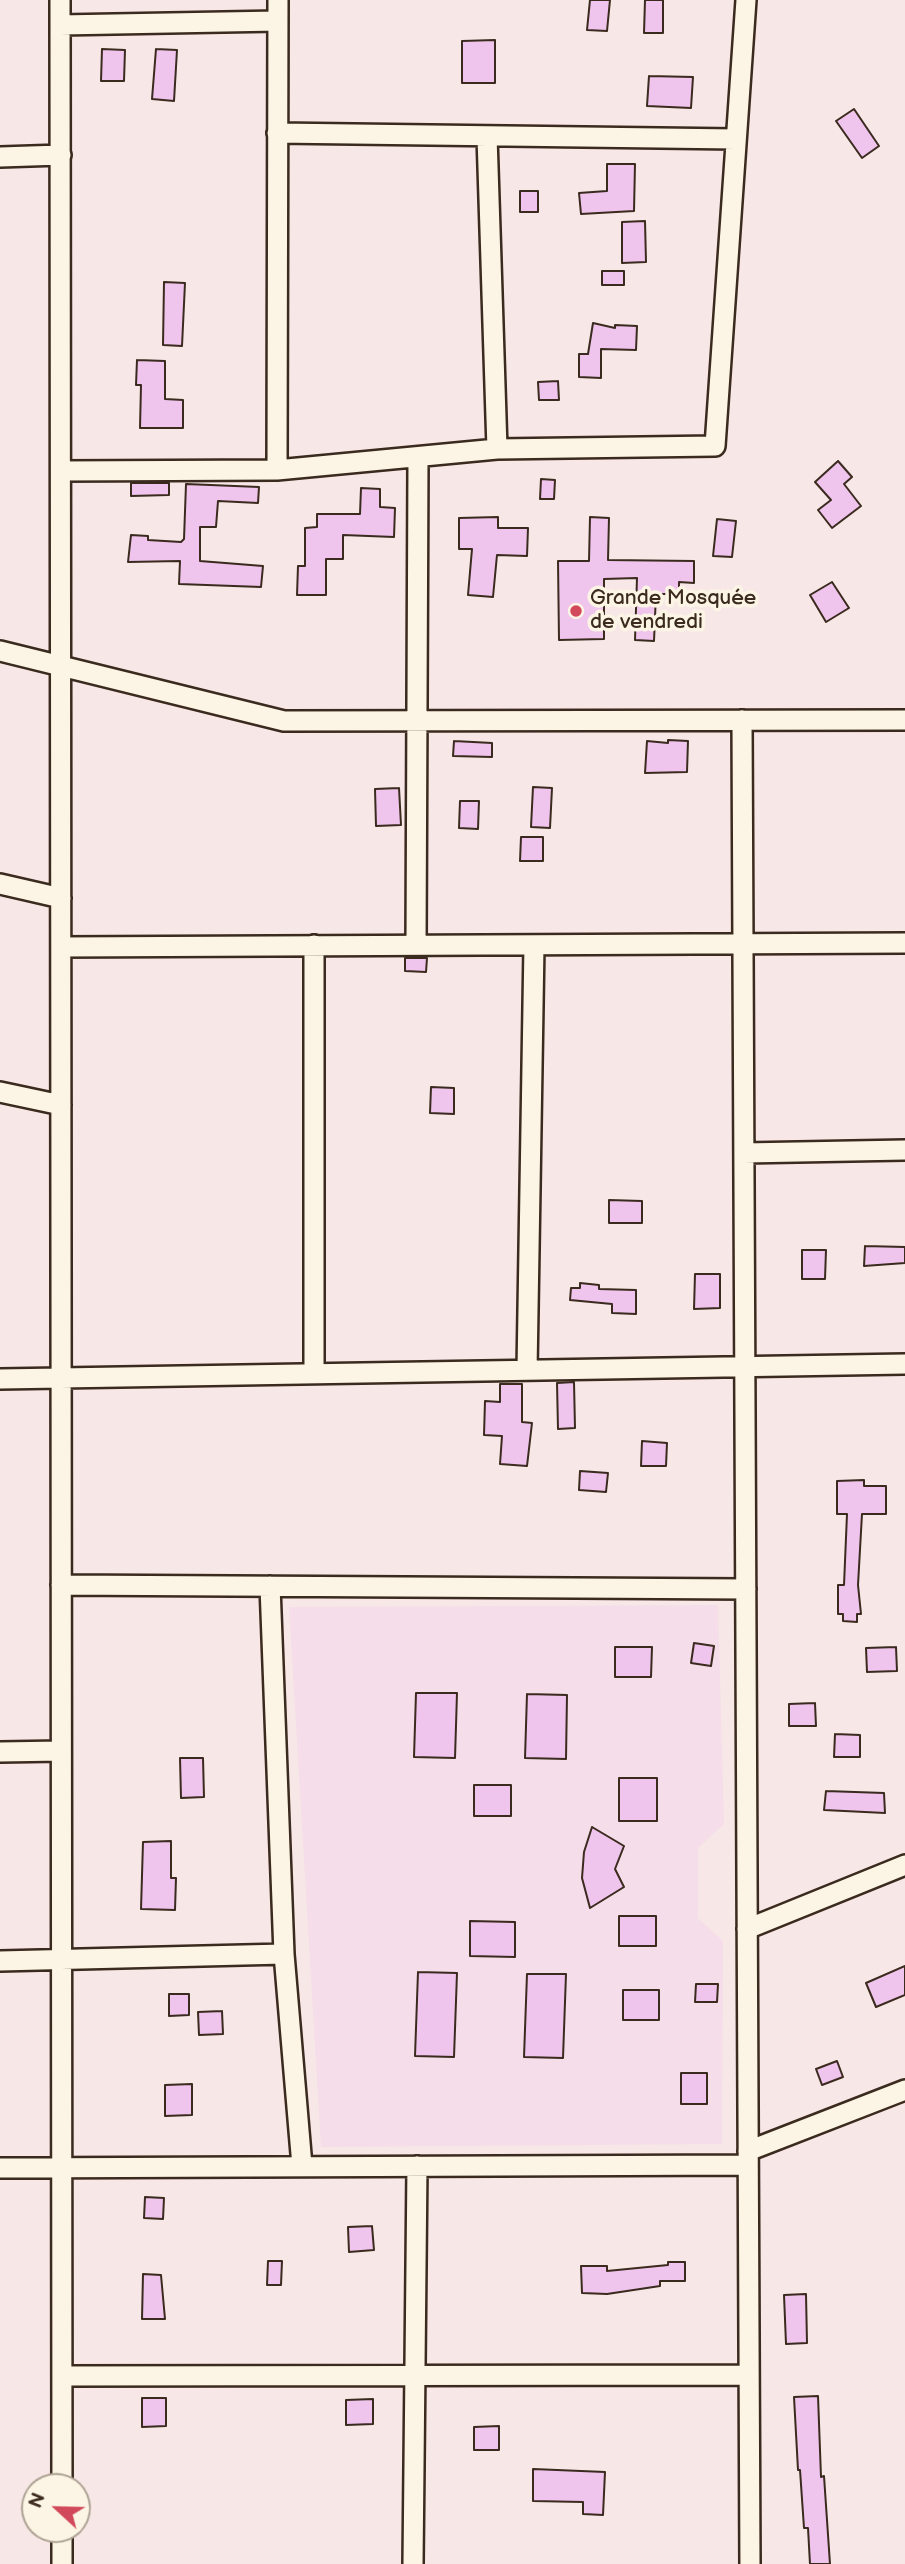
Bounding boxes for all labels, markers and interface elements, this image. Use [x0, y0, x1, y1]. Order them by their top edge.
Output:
place label: Grande Mosquée de vendredi [590, 586, 756, 636]
marker: Grande Mosquée de vendredi [568, 603, 584, 619]
north arrow [21, 2473, 91, 2543]
text: N [25, 2490, 51, 2512]

